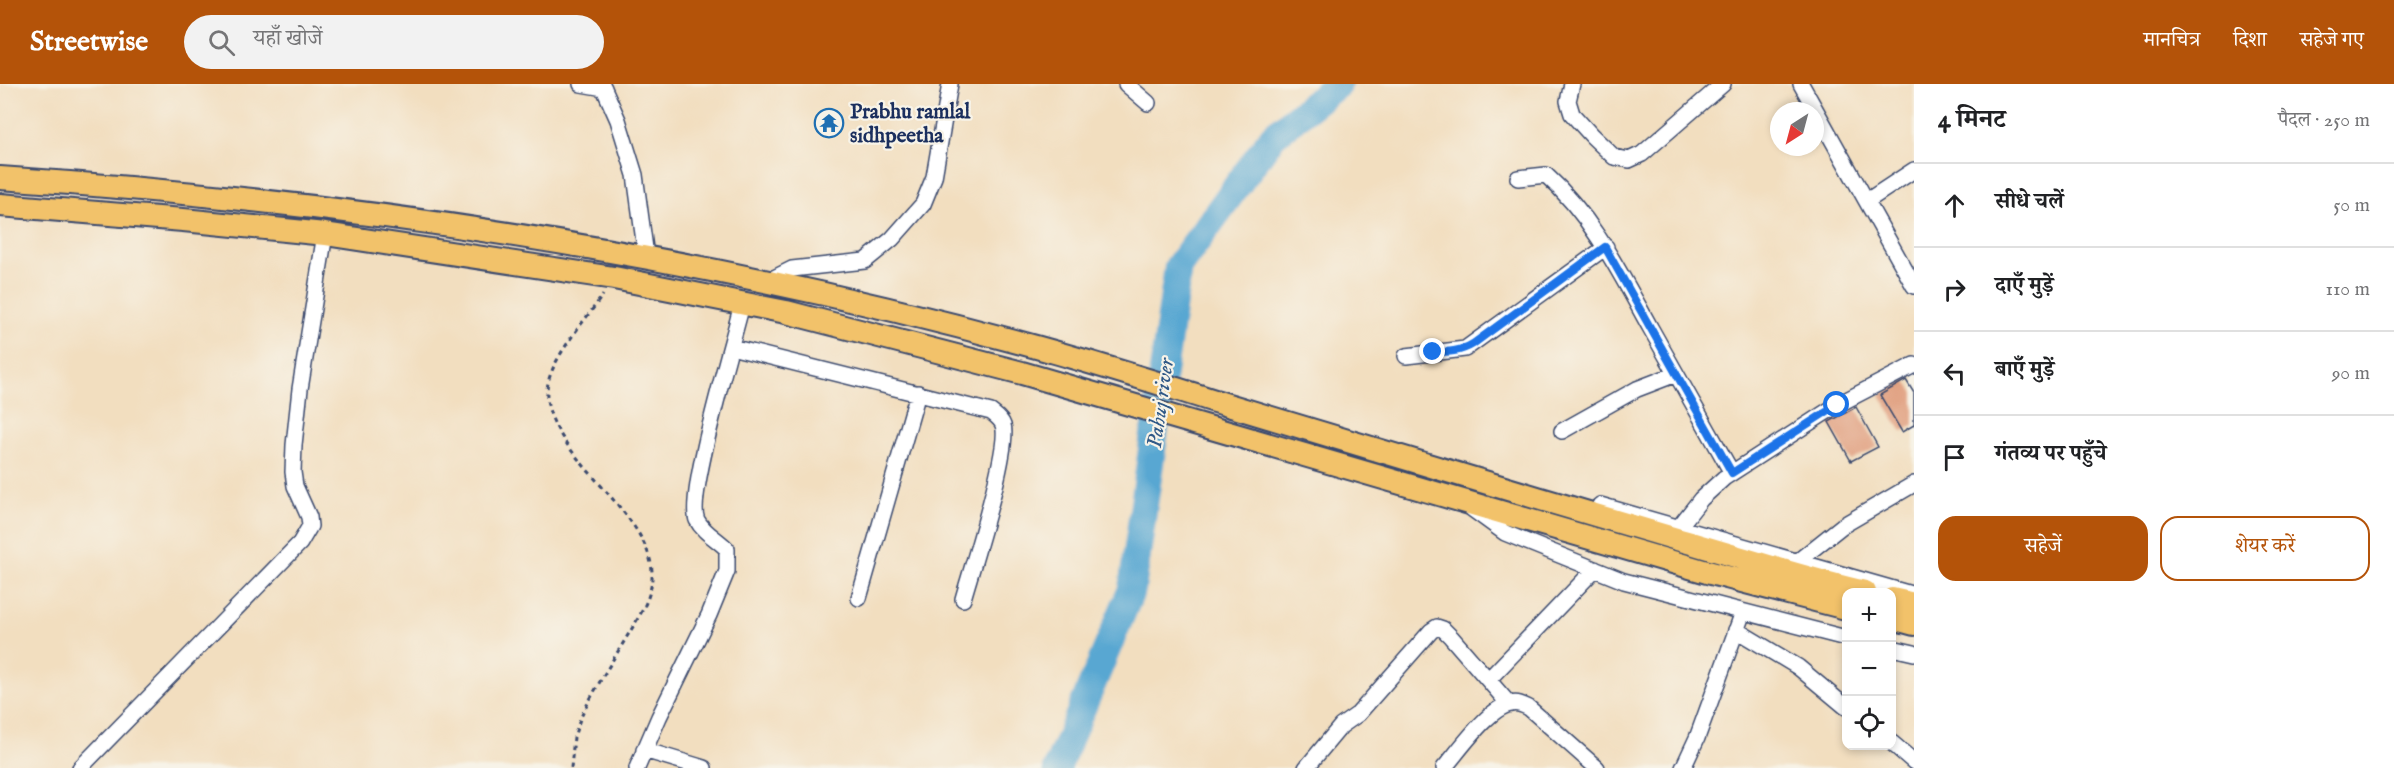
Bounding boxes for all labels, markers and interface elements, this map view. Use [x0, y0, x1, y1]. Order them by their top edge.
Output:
search box [184, 15, 604, 69]
text: Streetwise [30, 25, 148, 60]
text: यहाँ खोजें [253, 25, 322, 53]
icon: search [205, 26, 238, 59]
text: मानचित्र [2143, 27, 2200, 54]
text: दिशा [2233, 27, 2267, 54]
text: सहेजे गए [2300, 27, 2364, 54]
place label: Prabhu ramlal sidhpeetha [850, 99, 971, 150]
north arrow [1770, 102, 1824, 156]
text: 4 मिनट [1938, 103, 2006, 136]
temple icon: Prabhu ramlal sidhpeetha [813, 107, 845, 139]
text: पैदल · 250 m [2278, 108, 2370, 133]
text: सीधे चलें [1995, 188, 2064, 216]
icon: ahead [1938, 189, 1971, 222]
text: 50 m [2333, 193, 2370, 218]
text: दाएँ मुड़ें [1995, 272, 2054, 300]
icon: right [1938, 273, 1971, 306]
text: 110 m [2326, 277, 2370, 302]
route end [1419, 338, 1445, 364]
water label: Pahuj river [1141, 355, 1181, 450]
text: बाएँ मुड़ें [1995, 356, 2054, 384]
icon: left [1938, 357, 1971, 390]
text: 90 m [2332, 361, 2370, 386]
route start [1823, 391, 1849, 417]
text: गंतव्य पर पहुँचे [1995, 440, 2106, 468]
icon: arrive [1938, 441, 1971, 474]
button: सहेजें [1938, 516, 2148, 581]
button: शेयर करें [2160, 516, 2370, 581]
map controls [1842, 588, 1896, 750]
button: + [1842, 588, 1896, 642]
button: − [1842, 642, 1896, 696]
button: locate [1842, 696, 1896, 750]

